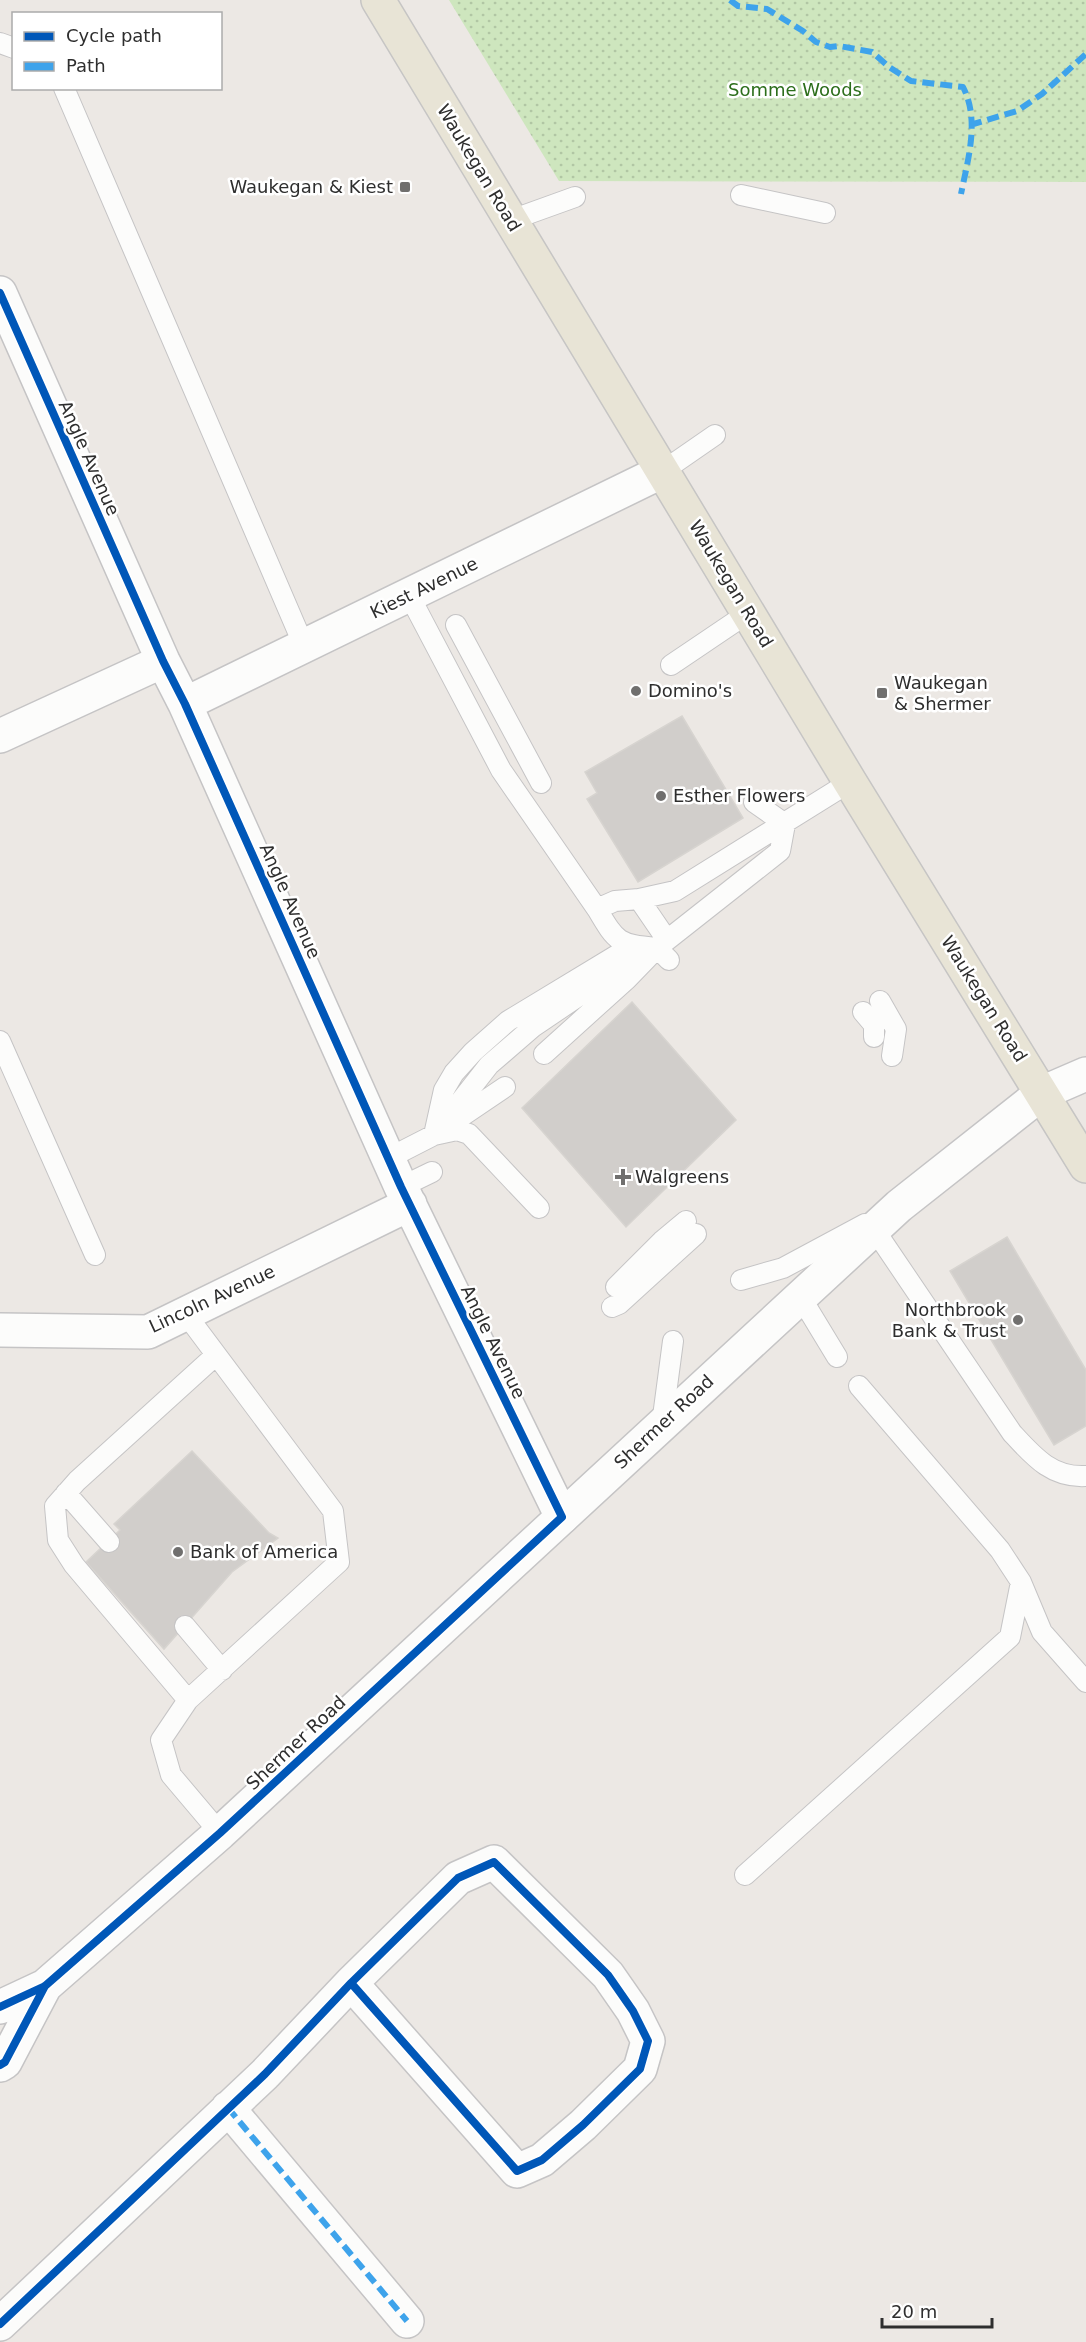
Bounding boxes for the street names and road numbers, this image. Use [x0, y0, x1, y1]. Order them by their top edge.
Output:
street label: Waukegan Road [433, 100, 526, 235]
street label: Angle Avenue [55, 397, 124, 519]
street label: Waukegan Road [685, 516, 778, 651]
street label: Kiest Avenue [367, 552, 481, 623]
street label: Angle Avenue [256, 840, 325, 962]
street label: Waukegan Road [937, 932, 1032, 1066]
street label: Lincoln Avenue [146, 1260, 278, 1337]
street label: Angle Avenue [457, 1282, 530, 1402]
street label: Shermer Road [610, 1370, 718, 1473]
street label: Shermer Road [242, 1691, 350, 1794]

